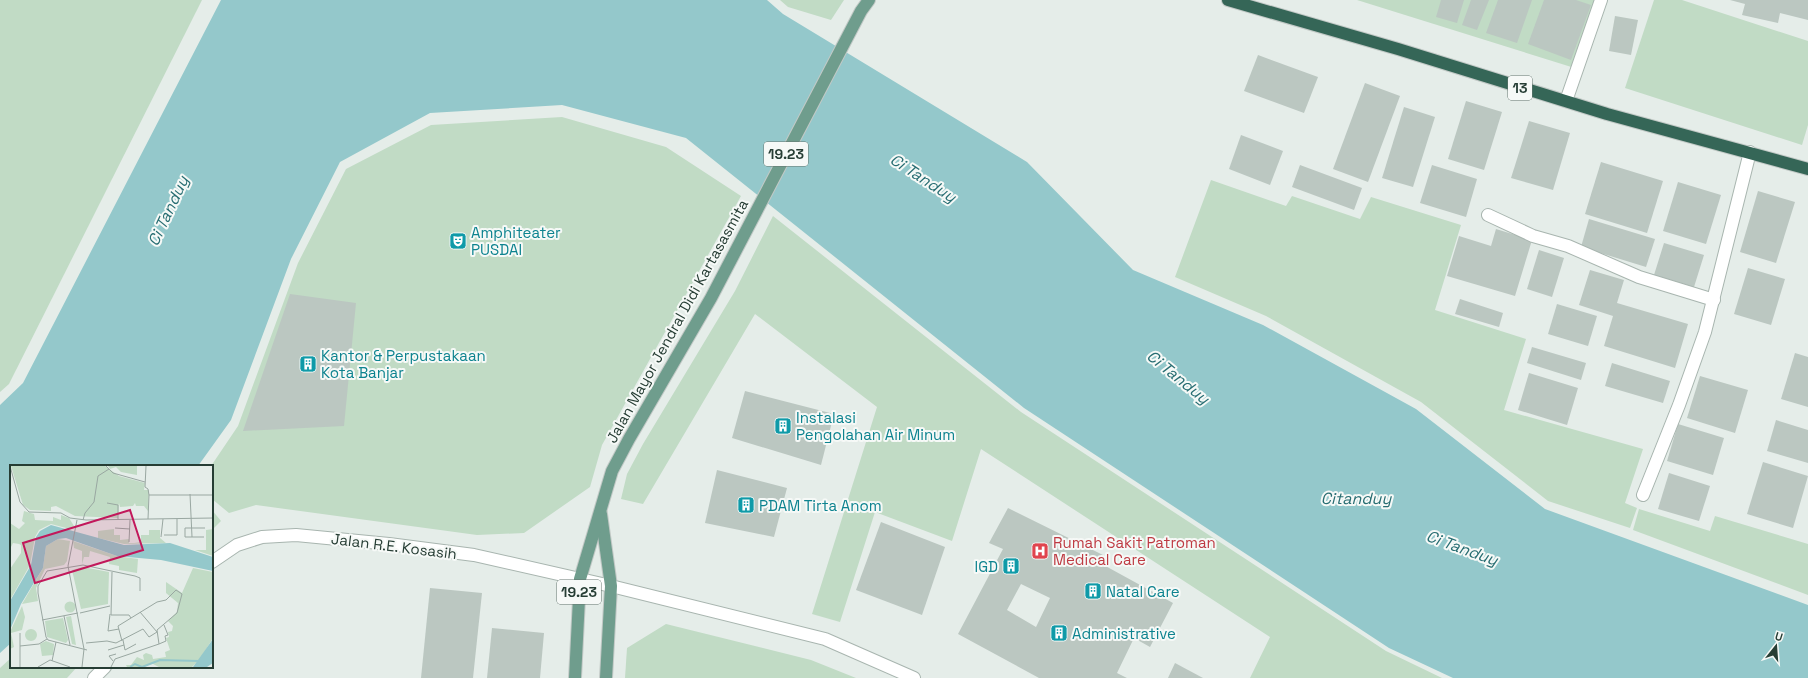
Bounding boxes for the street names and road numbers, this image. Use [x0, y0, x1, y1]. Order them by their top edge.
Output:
road number: 13 [1508, 76, 1532, 100]
road number: 19.23 [764, 142, 808, 166]
street label: Jalan Mayor Jendral Didi Kartasasmita [602, 195, 752, 446]
street label: Jalan R.E. Kosasih [330, 529, 458, 563]
road number: 19.23 [557, 580, 601, 604]

